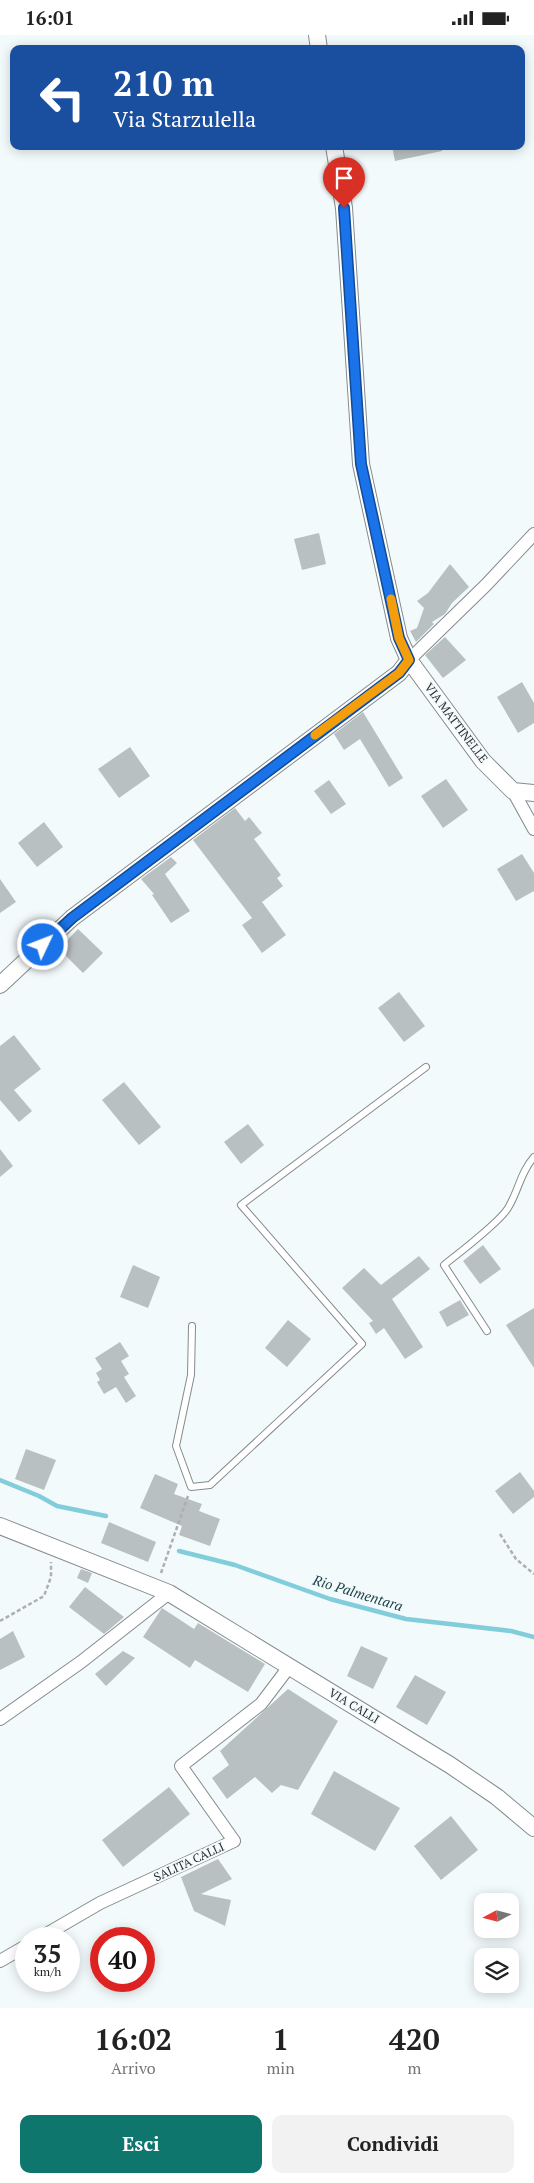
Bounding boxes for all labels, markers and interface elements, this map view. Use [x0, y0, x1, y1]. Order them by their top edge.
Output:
text: 16:01 [25, 5, 74, 30]
text: 210 m [113, 60, 214, 106]
icon: left [30, 65, 95, 130]
text: Via Starzulella [113, 104, 256, 133]
pin [323, 157, 365, 208]
icon: arrive [330, 164, 358, 192]
street label: VIA MATTINELLE [422, 680, 491, 766]
position arrow [16, 918, 68, 970]
water label: Rio Palmentara [310, 1570, 405, 1615]
street label: VIA CALLI [326, 1685, 382, 1727]
street label: SALITA CALLI [151, 1839, 226, 1884]
north arrow [474, 1893, 519, 1937]
map controls [474, 1893, 519, 1993]
speed limit sign: 40 [90, 1927, 155, 1992]
text: 35 [33, 1937, 62, 1970]
button: layers [474, 1948, 519, 1993]
text: km/h [34, 1964, 61, 1979]
text: 16:02 [94, 2019, 172, 2059]
text: 1 [272, 2019, 289, 2059]
text: 420 [389, 2019, 440, 2059]
text: Arrivo [111, 2057, 156, 2079]
text: min [267, 2057, 295, 2079]
text: m [407, 2057, 421, 2079]
button: Esci [20, 2115, 262, 2173]
button: Condividi [272, 2115, 514, 2173]

